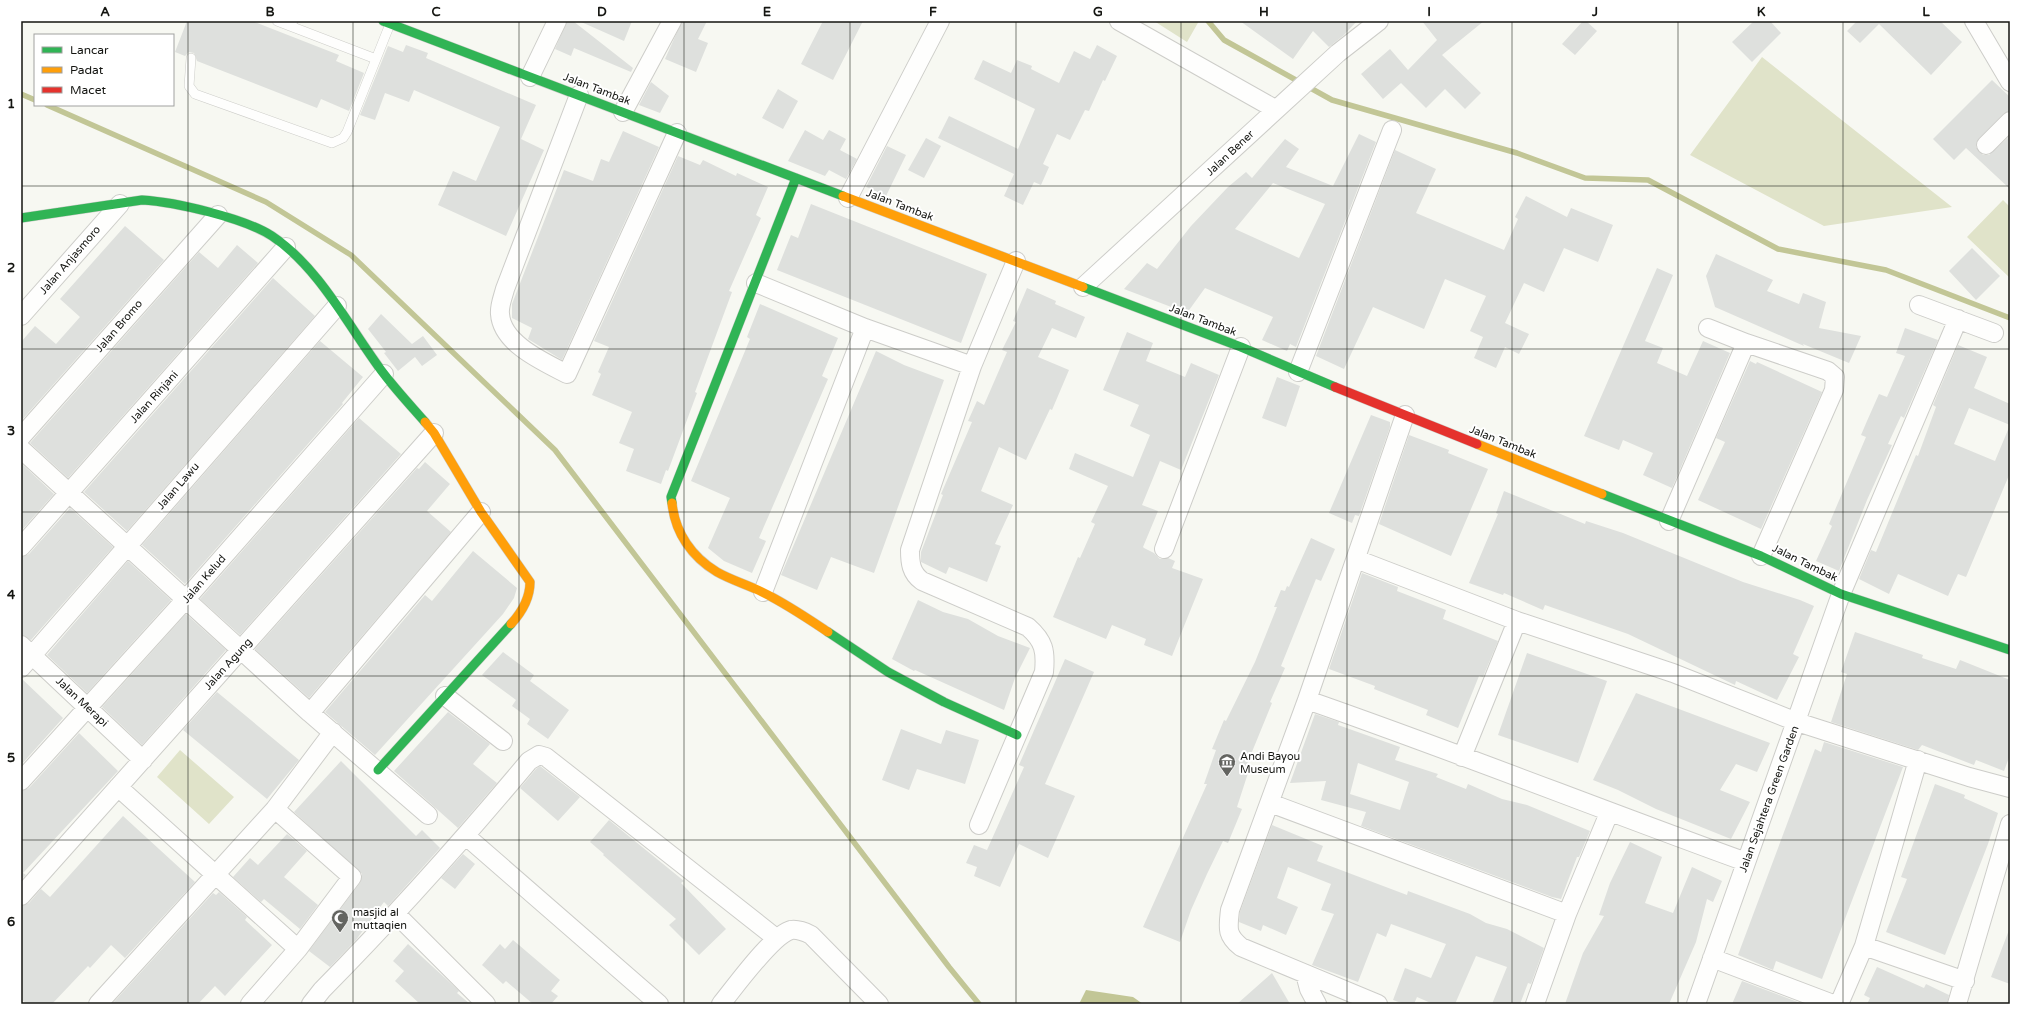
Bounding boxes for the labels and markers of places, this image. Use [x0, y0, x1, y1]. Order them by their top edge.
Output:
place label: Andi Bayou Museum [1240, 750, 1300, 776]
museum icon: Andi Bayou Museum [1217, 752, 1237, 777]
place label: masjid al muttaqien [353, 906, 407, 932]
mosque icon: masjid al muttaqien [330, 908, 350, 933]

